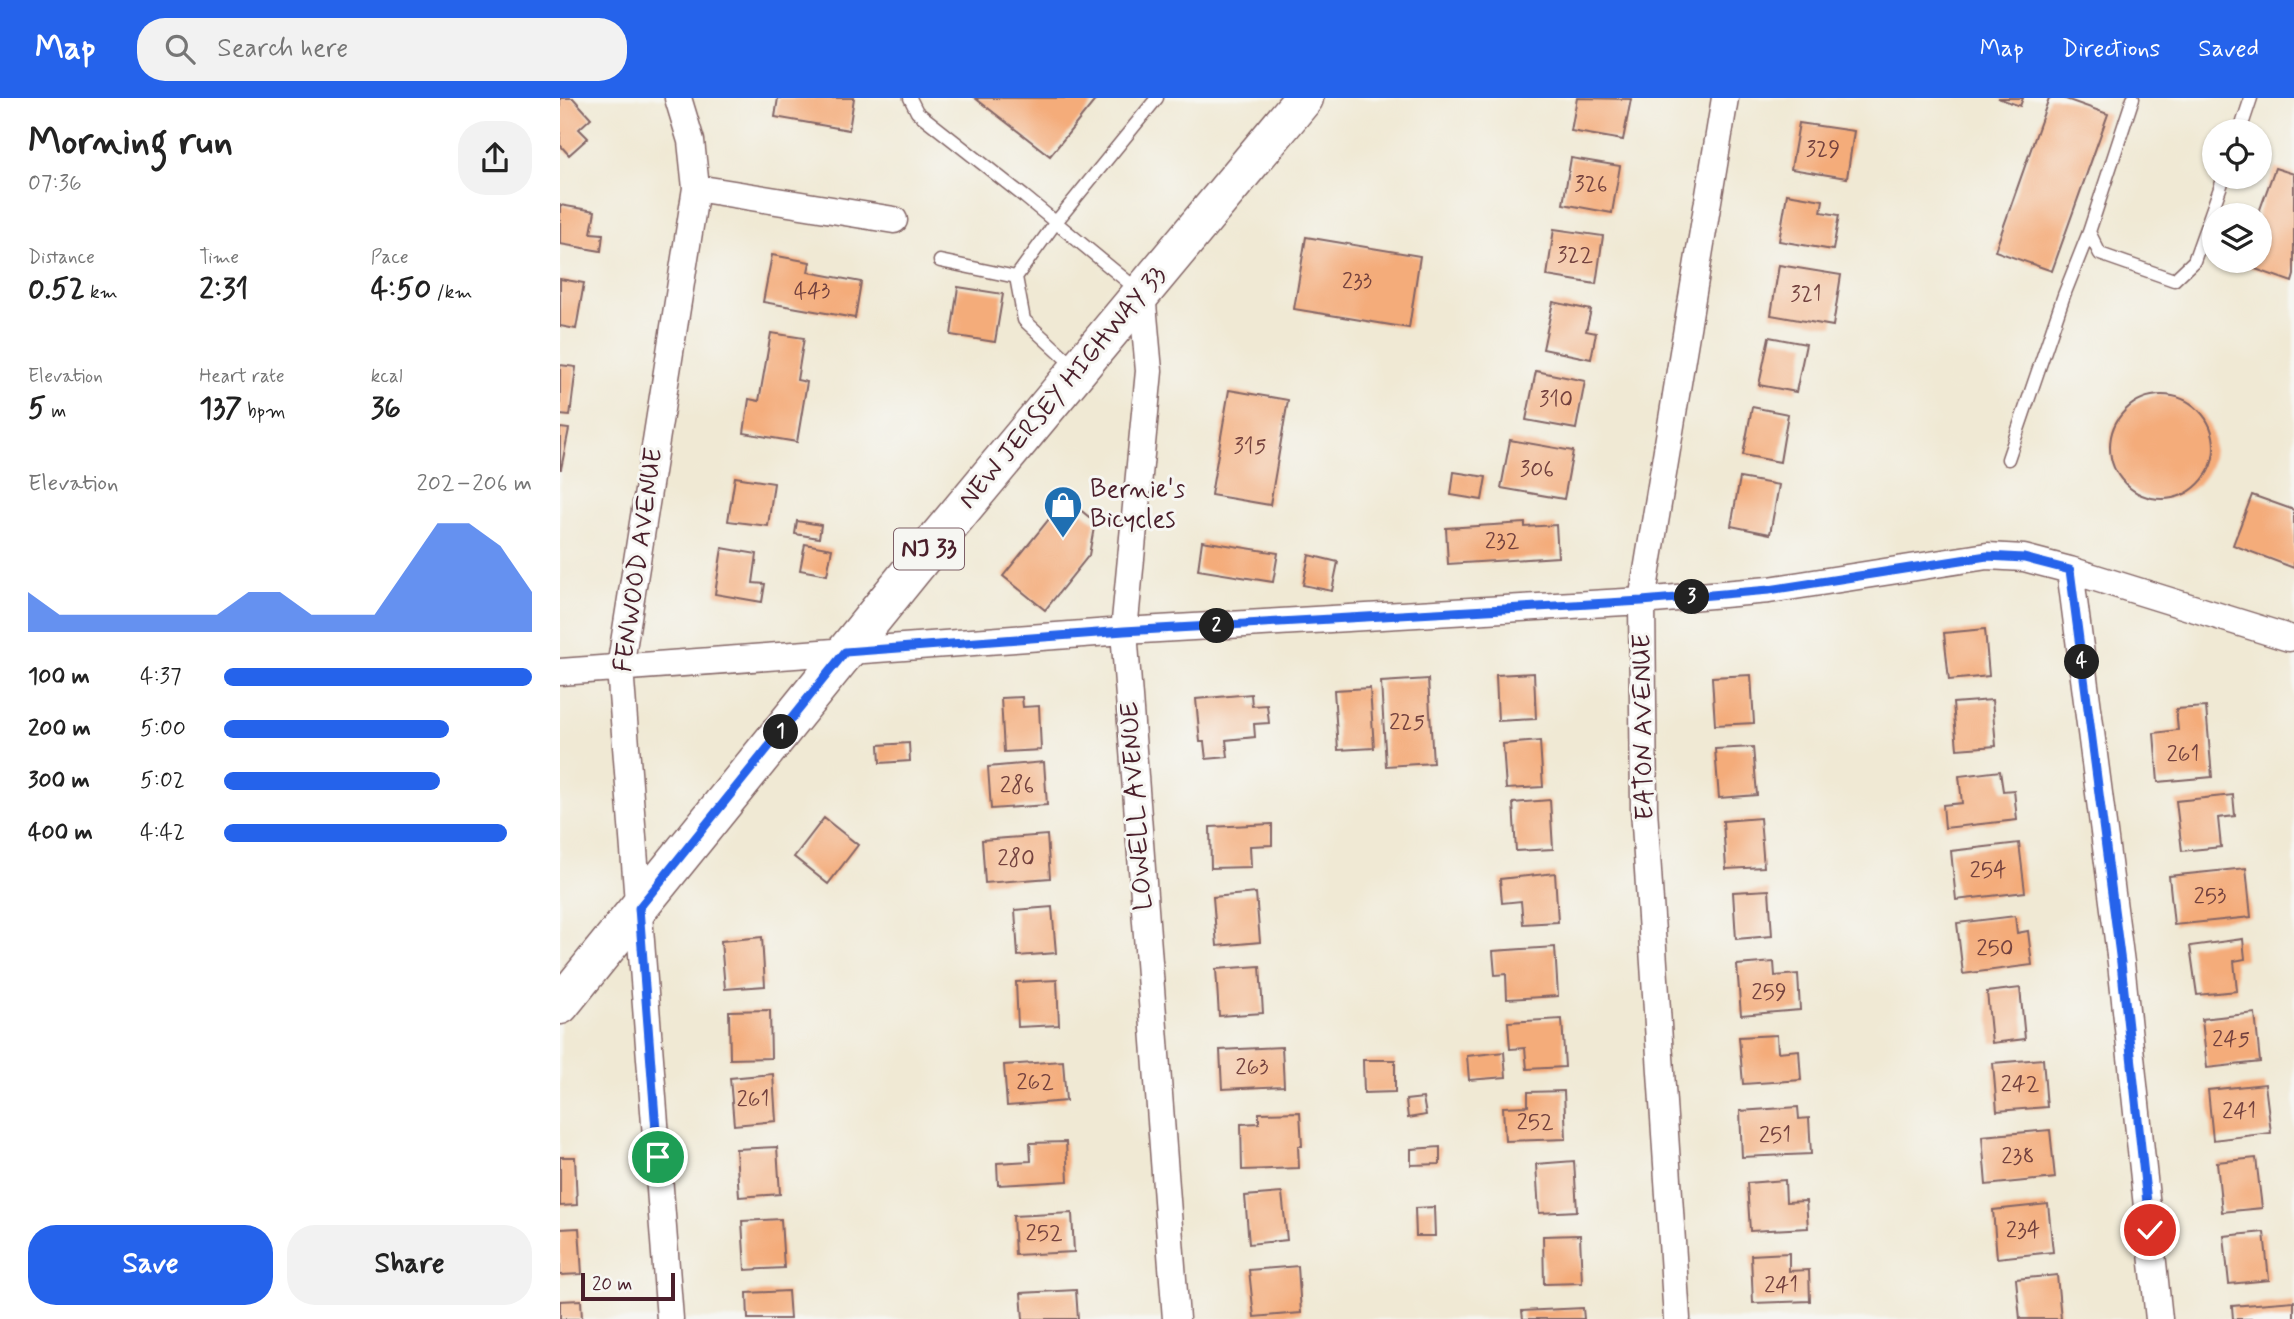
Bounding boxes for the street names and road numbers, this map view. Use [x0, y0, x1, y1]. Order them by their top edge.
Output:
street label: NEW JERSEY HIGHWAY 33 [951, 260, 1175, 516]
street label: FENWOOD AVENUE [606, 446, 672, 674]
road number: NJ 33 [894, 528, 964, 570]
street label: EATON AVENUE [1625, 633, 1663, 821]
street label: LOWELL AVENUE [1113, 700, 1161, 911]

